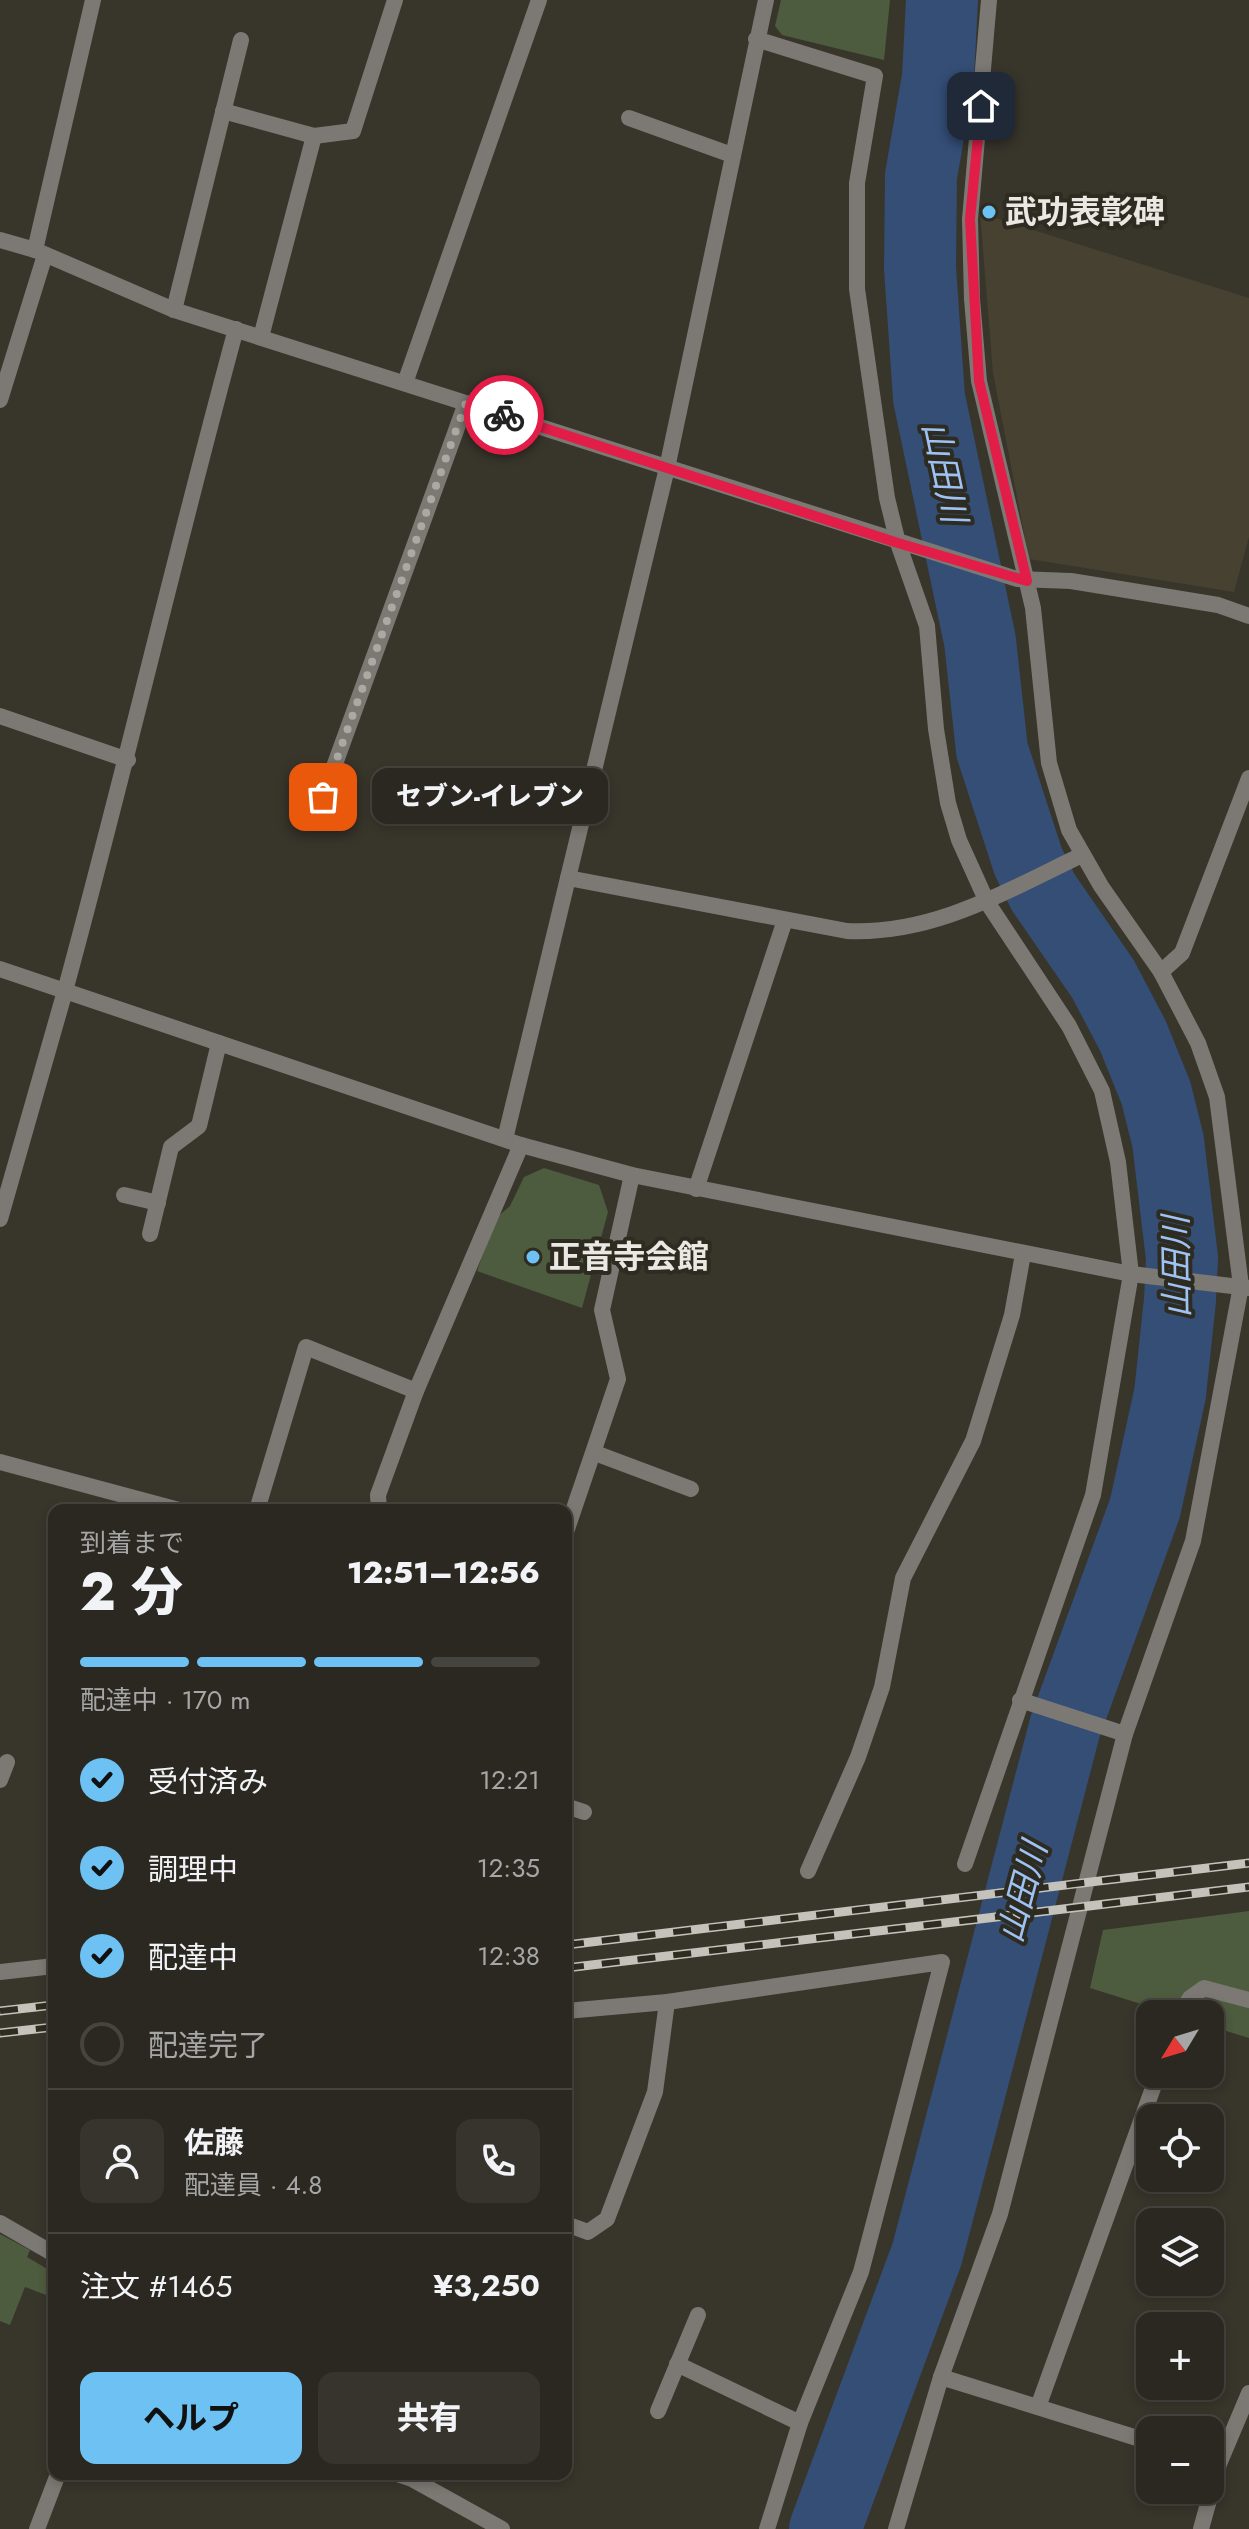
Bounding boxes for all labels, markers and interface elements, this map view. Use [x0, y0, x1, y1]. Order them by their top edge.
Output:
pin [947, 72, 1015, 140]
icon: home [959, 84, 1003, 128]
place label: 武功表彰碑 [1005, 189, 1165, 235]
marker: 武功表彰碑 [980, 203, 998, 221]
courier [464, 375, 544, 455]
icon: bike [482, 393, 526, 437]
water label: 山田川 [910, 417, 980, 530]
pin [289, 763, 357, 831]
callout: セブン-イレブン [371, 769, 607, 825]
icon: bag [301, 775, 345, 819]
text: セブン-イレブン [396, 777, 584, 815]
water label: 山田川 [1151, 1213, 1202, 1318]
place label: 正音寺会館 [549, 1234, 709, 1280]
marker: 正音寺会館 [524, 1248, 542, 1266]
text: 到着まで [80, 1524, 184, 1562]
text: 12:51–12:56 [347, 1551, 540, 1594]
text: 2 分 [80, 1554, 183, 1630]
text: 配達中 · 170 m [80, 1681, 250, 1719]
icon: check [80, 1758, 124, 1802]
text: 受付済み [148, 1760, 268, 1803]
text: 12:21 [479, 1761, 540, 1799]
water label: 山田川 [986, 1834, 1060, 1948]
icon: check [80, 1846, 124, 1890]
text: 調理中 [148, 1848, 238, 1891]
text: 12:35 [477, 1849, 540, 1887]
icon: check [80, 1934, 124, 1978]
text: 配達中 [148, 1936, 238, 1979]
text: 12:38 [477, 1937, 540, 1975]
north arrow [1136, 2000, 1224, 2088]
map controls [1136, 2000, 1224, 2504]
text: 配達完了 [148, 2024, 268, 2067]
button: locate [1136, 2104, 1224, 2192]
button: person [80, 2119, 164, 2203]
button: phone [456, 2119, 540, 2203]
text: 佐藤 [184, 2121, 244, 2164]
text: 配達員 · 4.8 [184, 2166, 323, 2204]
button: layers [1136, 2208, 1224, 2296]
text: ¥3,250 [433, 2264, 540, 2307]
text: 注文 #1465 [80, 2265, 232, 2308]
button: + [1136, 2312, 1224, 2400]
button: ヘルプ [80, 2372, 302, 2464]
button: 共有 [318, 2372, 540, 2464]
button: − [1136, 2416, 1224, 2504]

